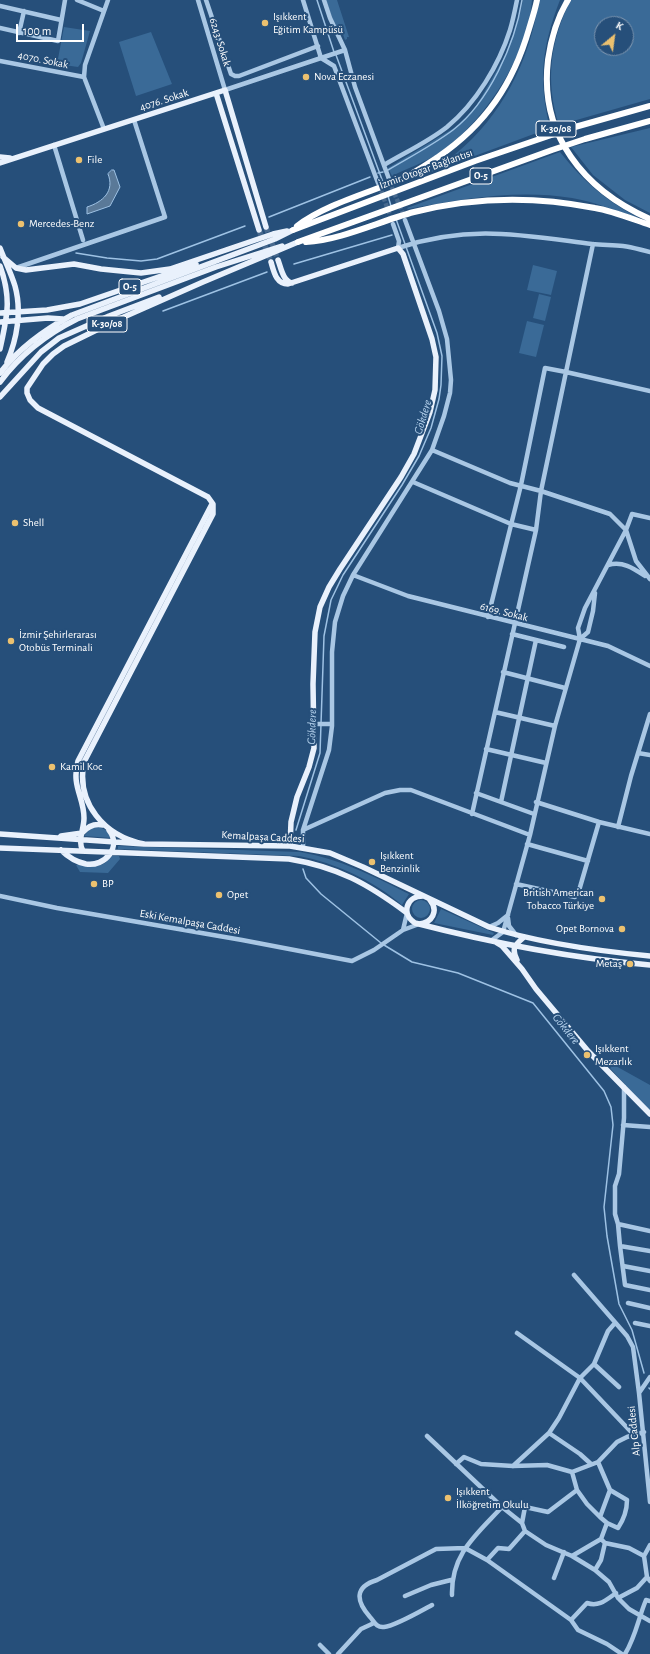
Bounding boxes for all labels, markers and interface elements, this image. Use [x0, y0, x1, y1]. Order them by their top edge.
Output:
place label: Işıkkent Eğitim Kampüsü [273, 10, 343, 36]
scale bar [18, 16, 86, 42]
street label: 6243. Sokak [206, 16, 234, 68]
north arrow [594, 16, 634, 56]
marker: Işıkkent Eğitim Kampüsü [260, 18, 270, 28]
text: K [614, 20, 625, 32]
text: 100 m [23, 25, 51, 37]
street label: 4070. Sokak [17, 49, 69, 71]
place label: Nova Eczanesi [314, 70, 374, 84]
marker: Nova Eczanesi [301, 72, 311, 82]
street label: 4076. Sokak [138, 86, 190, 114]
road number: K-30/08 [536, 121, 576, 137]
street label: İzmir Otogar Bağlantısı [378, 146, 474, 192]
place label: File [87, 153, 102, 167]
marker: File [74, 155, 84, 165]
road number: O-5 [470, 168, 492, 184]
place label: Mercedes-Benz [29, 217, 94, 231]
marker: Mercedes-Benz [16, 219, 26, 229]
road number: O-5 [119, 279, 141, 295]
road number: K-30/08 [87, 316, 127, 332]
water label: Gökdere [411, 398, 435, 436]
place label: Shell [23, 516, 44, 530]
marker: Shell [10, 518, 20, 528]
street label: 6169. Sokak [479, 600, 529, 624]
place label: İzmir Şehirlerarası Otobüs Terminali [19, 628, 97, 654]
marker: İzmir Şehirlerarası Otobüs Terminali [6, 636, 16, 646]
water label: Gökdere [304, 709, 320, 745]
place label: Kamil Koc [60, 760, 102, 774]
marker: Kamil Koc [47, 762, 57, 772]
street label: Kemalpaşa Caddesi [221, 828, 305, 846]
place label: Işıkkent Benzinlik [380, 849, 420, 875]
marker: Işıkkent Benzinlik [367, 857, 377, 867]
place label: BP [102, 877, 114, 891]
marker: BP [89, 879, 99, 889]
place label: British American Tobacco Türkiye [523, 886, 594, 912]
place label: Opet [227, 888, 248, 902]
marker: Opet [214, 890, 224, 900]
marker: British American Tobacco Türkiye [597, 894, 607, 904]
street label: Eski Kemalpaşa Caddesi [139, 907, 241, 937]
place label: Opet Bornova [556, 922, 614, 936]
marker: Opet Bornova [617, 924, 627, 934]
place label: Metaş [596, 957, 622, 971]
marker: Metaş [625, 959, 635, 969]
water label: Gökdere [549, 1011, 583, 1047]
place label: Işıkkent Mezarlık [595, 1042, 632, 1068]
marker: Işıkkent Mezarlık [582, 1050, 592, 1060]
street label: Alp Caddesi [625, 1405, 643, 1457]
place label: Işıkkent İlköğretim Okulu [456, 1485, 529, 1511]
marker: Işıkkent İlköğretim Okulu [443, 1493, 453, 1503]

